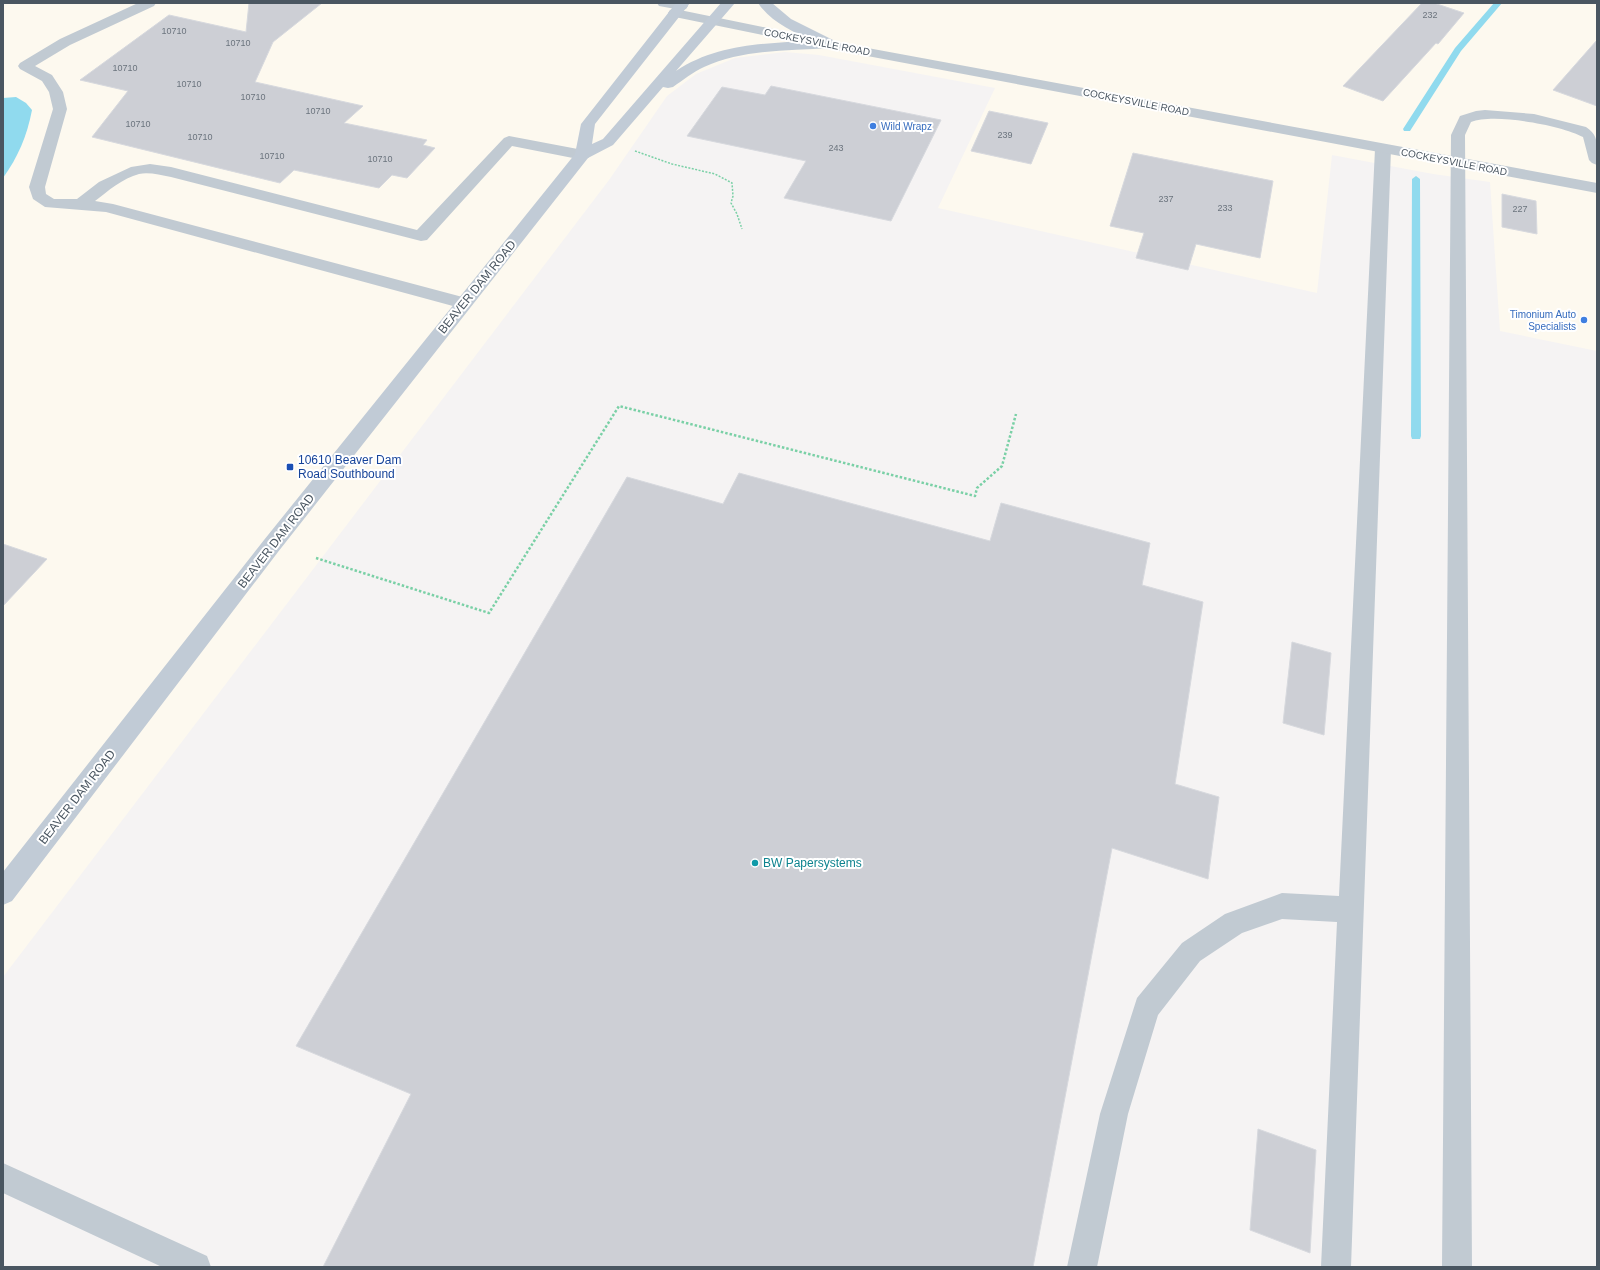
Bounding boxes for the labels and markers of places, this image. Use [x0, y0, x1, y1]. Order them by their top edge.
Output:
marker: Wild Wrapz [868, 121, 878, 131]
place label: Wild Wrapz [881, 121, 932, 132]
place label: Timonium Auto Specialists [1510, 309, 1576, 332]
marker: Timonium Auto Specialists [1579, 315, 1589, 325]
place label: 10610 Beaver Dam Road Southbound [298, 453, 401, 481]
marker: 10610 Beaver Dam Road Southbound [285, 462, 295, 472]
place label: BW Papersystems [763, 856, 862, 870]
marker: BW Papersystems [750, 858, 760, 868]

